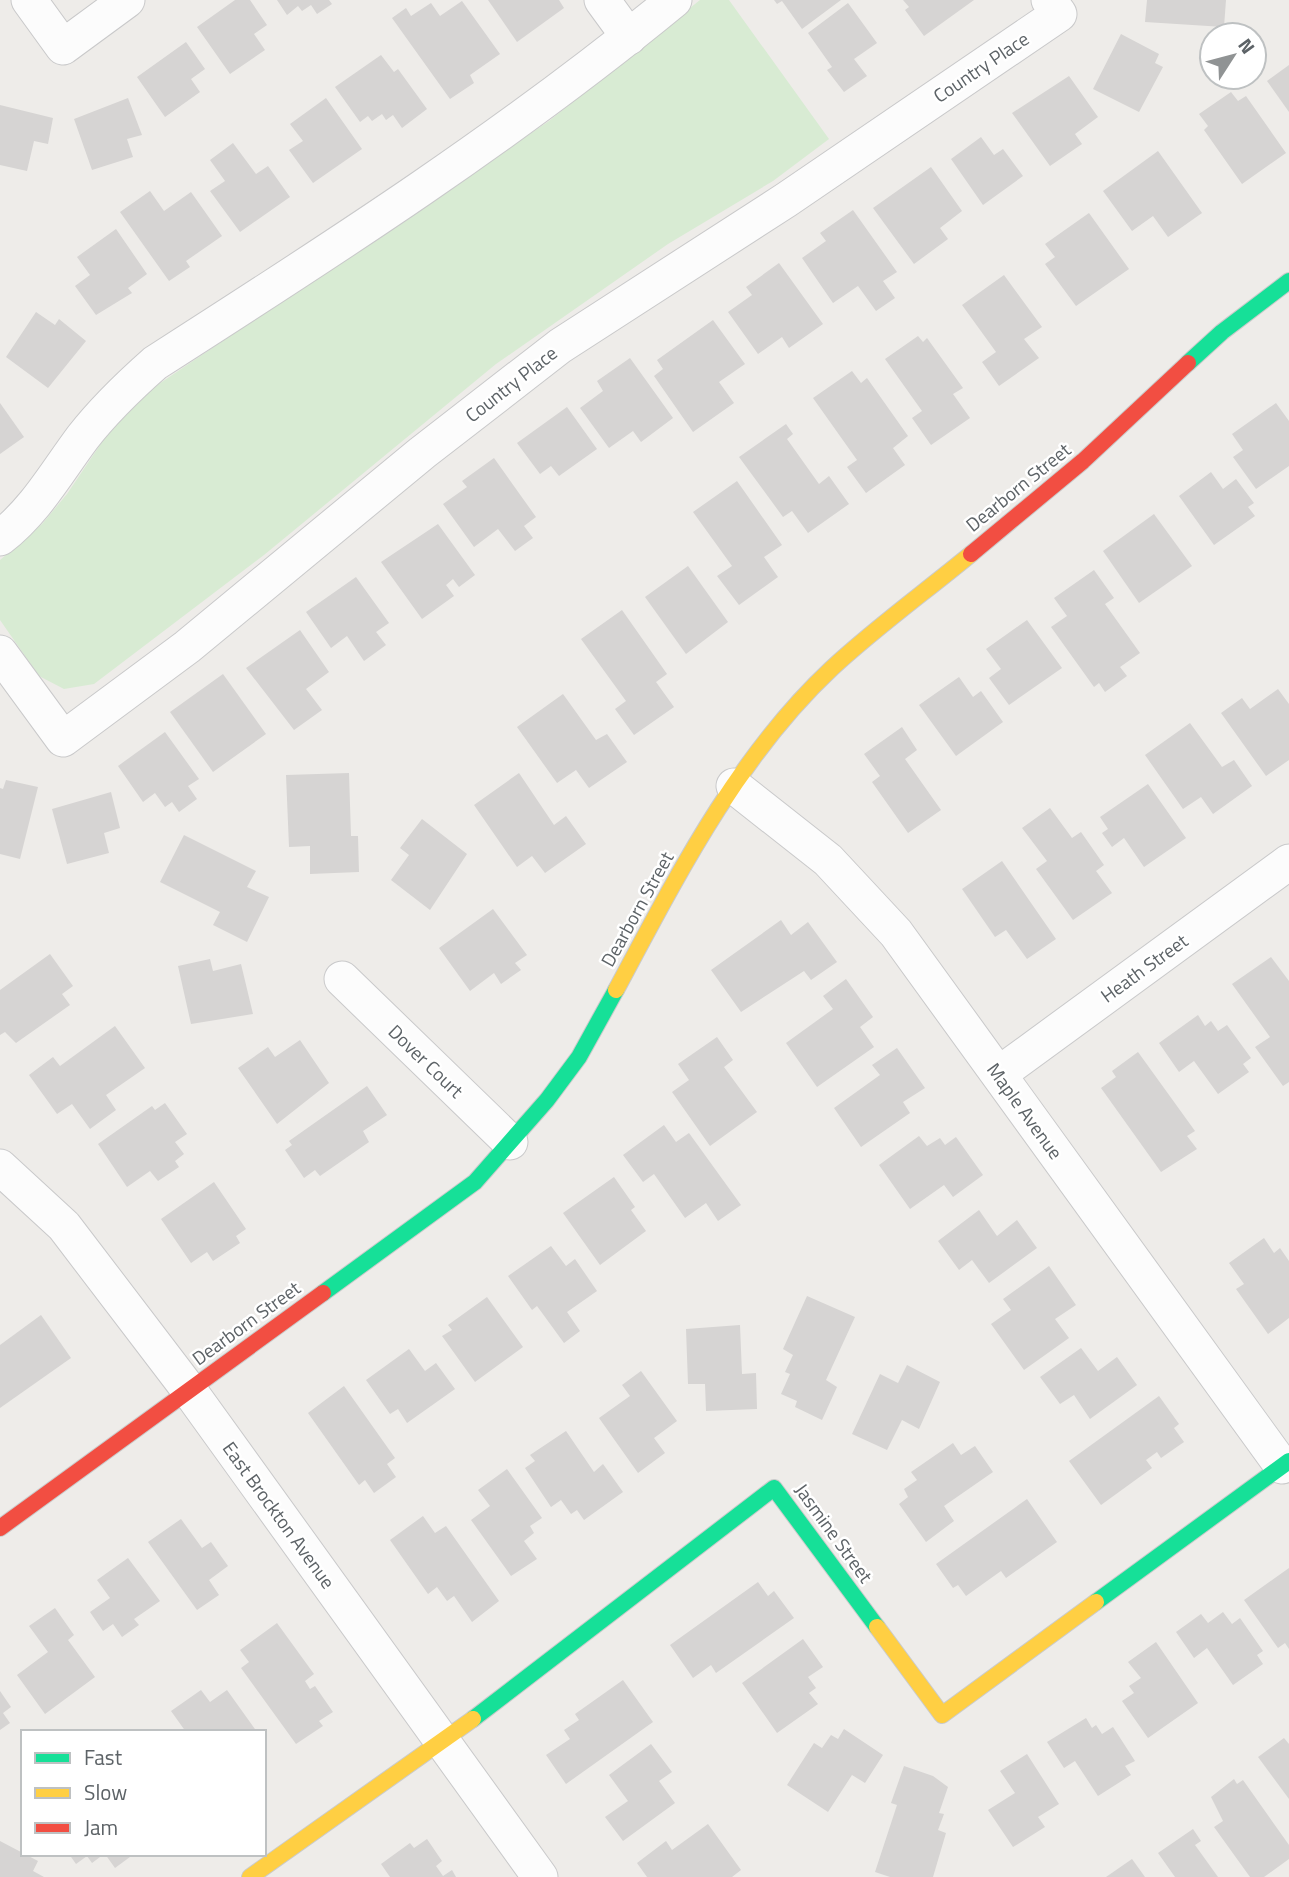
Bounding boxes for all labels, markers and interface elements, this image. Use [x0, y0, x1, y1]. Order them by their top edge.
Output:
north arrow [1198, 21, 1268, 91]
street label: Country Place [927, 24, 1034, 109]
text: N [1232, 32, 1263, 60]
street label: Country Place [458, 338, 563, 429]
street label: Dearborn Street [959, 435, 1077, 538]
street label: Dearborn Street [593, 846, 680, 972]
street label: Heath Street [1094, 926, 1194, 1009]
street label: Dover Court [382, 1017, 471, 1104]
street label: Maple Avenue [980, 1056, 1070, 1165]
street label: Dearborn Street [185, 1273, 306, 1372]
street label: East Brockton Avenue [216, 1435, 343, 1594]
street label: Jasmine Street [788, 1477, 881, 1589]
legend [21, 1730, 266, 1856]
text: Fast [84, 1741, 123, 1773]
text: Slow [84, 1776, 127, 1808]
text: Jam [84, 1811, 118, 1843]

